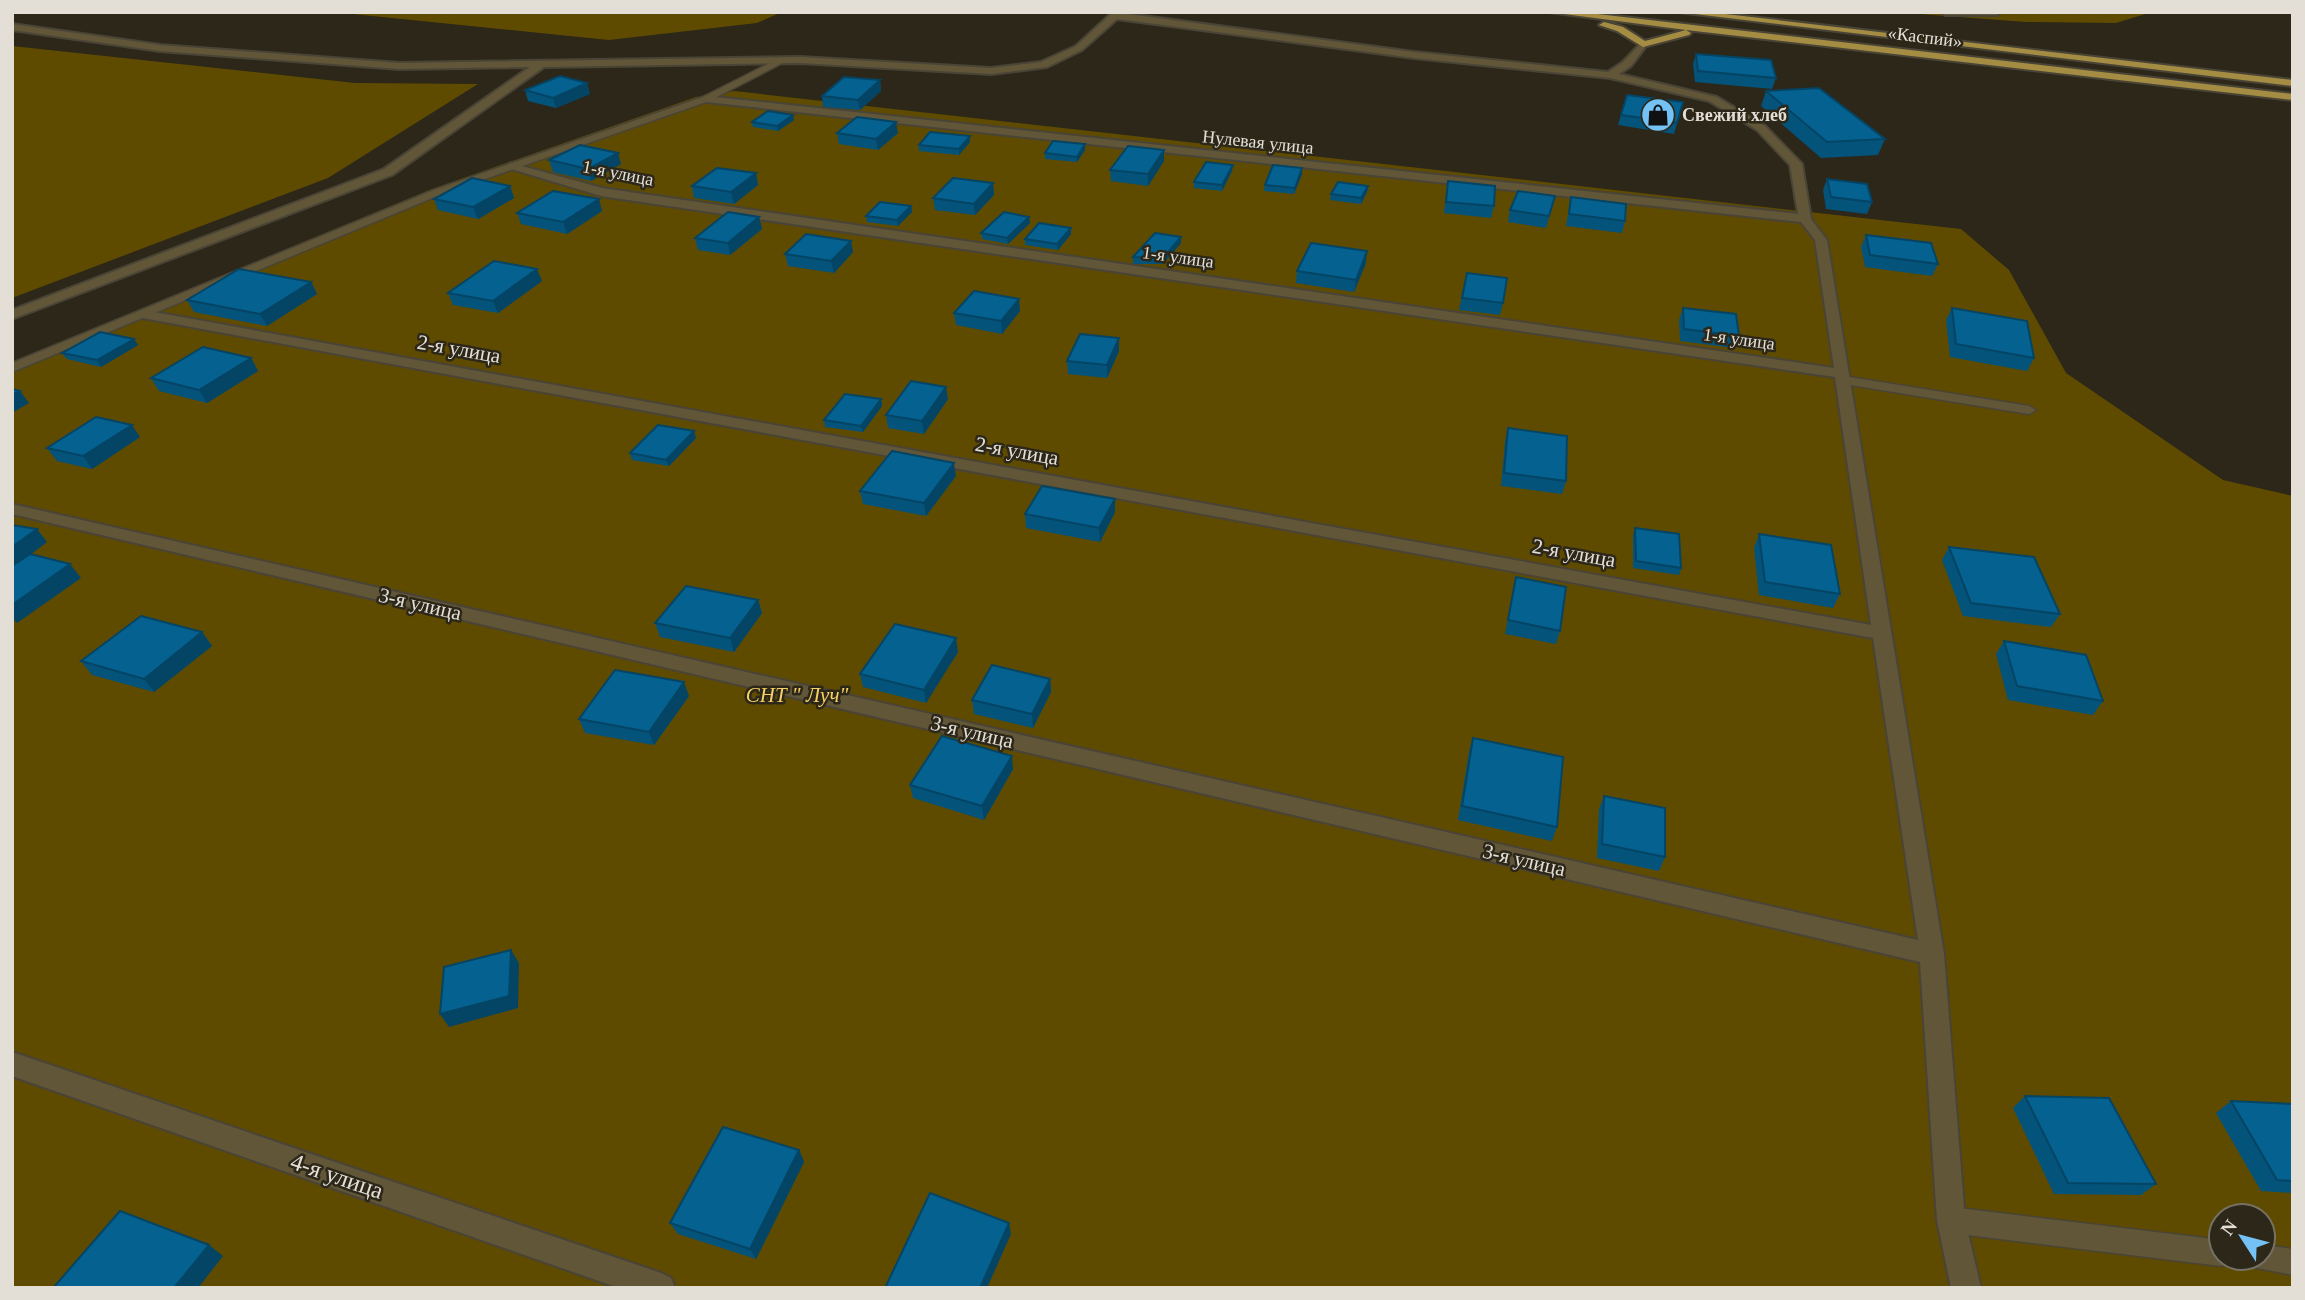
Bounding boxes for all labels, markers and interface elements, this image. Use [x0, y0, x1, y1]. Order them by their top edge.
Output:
street label: «Каспий» [1887, 23, 1963, 51]
shop icon: Свежий хлеб [1639, 96, 1677, 134]
place label: Свежий хлеб [1682, 105, 1787, 125]
street label: Нулевая улица [1201, 126, 1315, 158]
street label: 1-я улица [581, 156, 655, 190]
street label: 1-я улица [1141, 242, 1215, 272]
street label: 1-я улица [1702, 324, 1776, 354]
street label: 2-я улица [415, 330, 503, 368]
street label: 2-я улица [973, 432, 1061, 470]
street label: 2-я улица [1530, 534, 1618, 572]
street label: 3-я улица [376, 583, 464, 625]
park label: СНТ " Луч" [746, 683, 848, 707]
street label: 3-я улица [928, 711, 1016, 753]
street label: 3-я улица [1480, 839, 1568, 881]
street label: 4-я улица [287, 1148, 387, 1204]
north arrow [2207, 1202, 2277, 1272]
text: N [2216, 1215, 2241, 1239]

